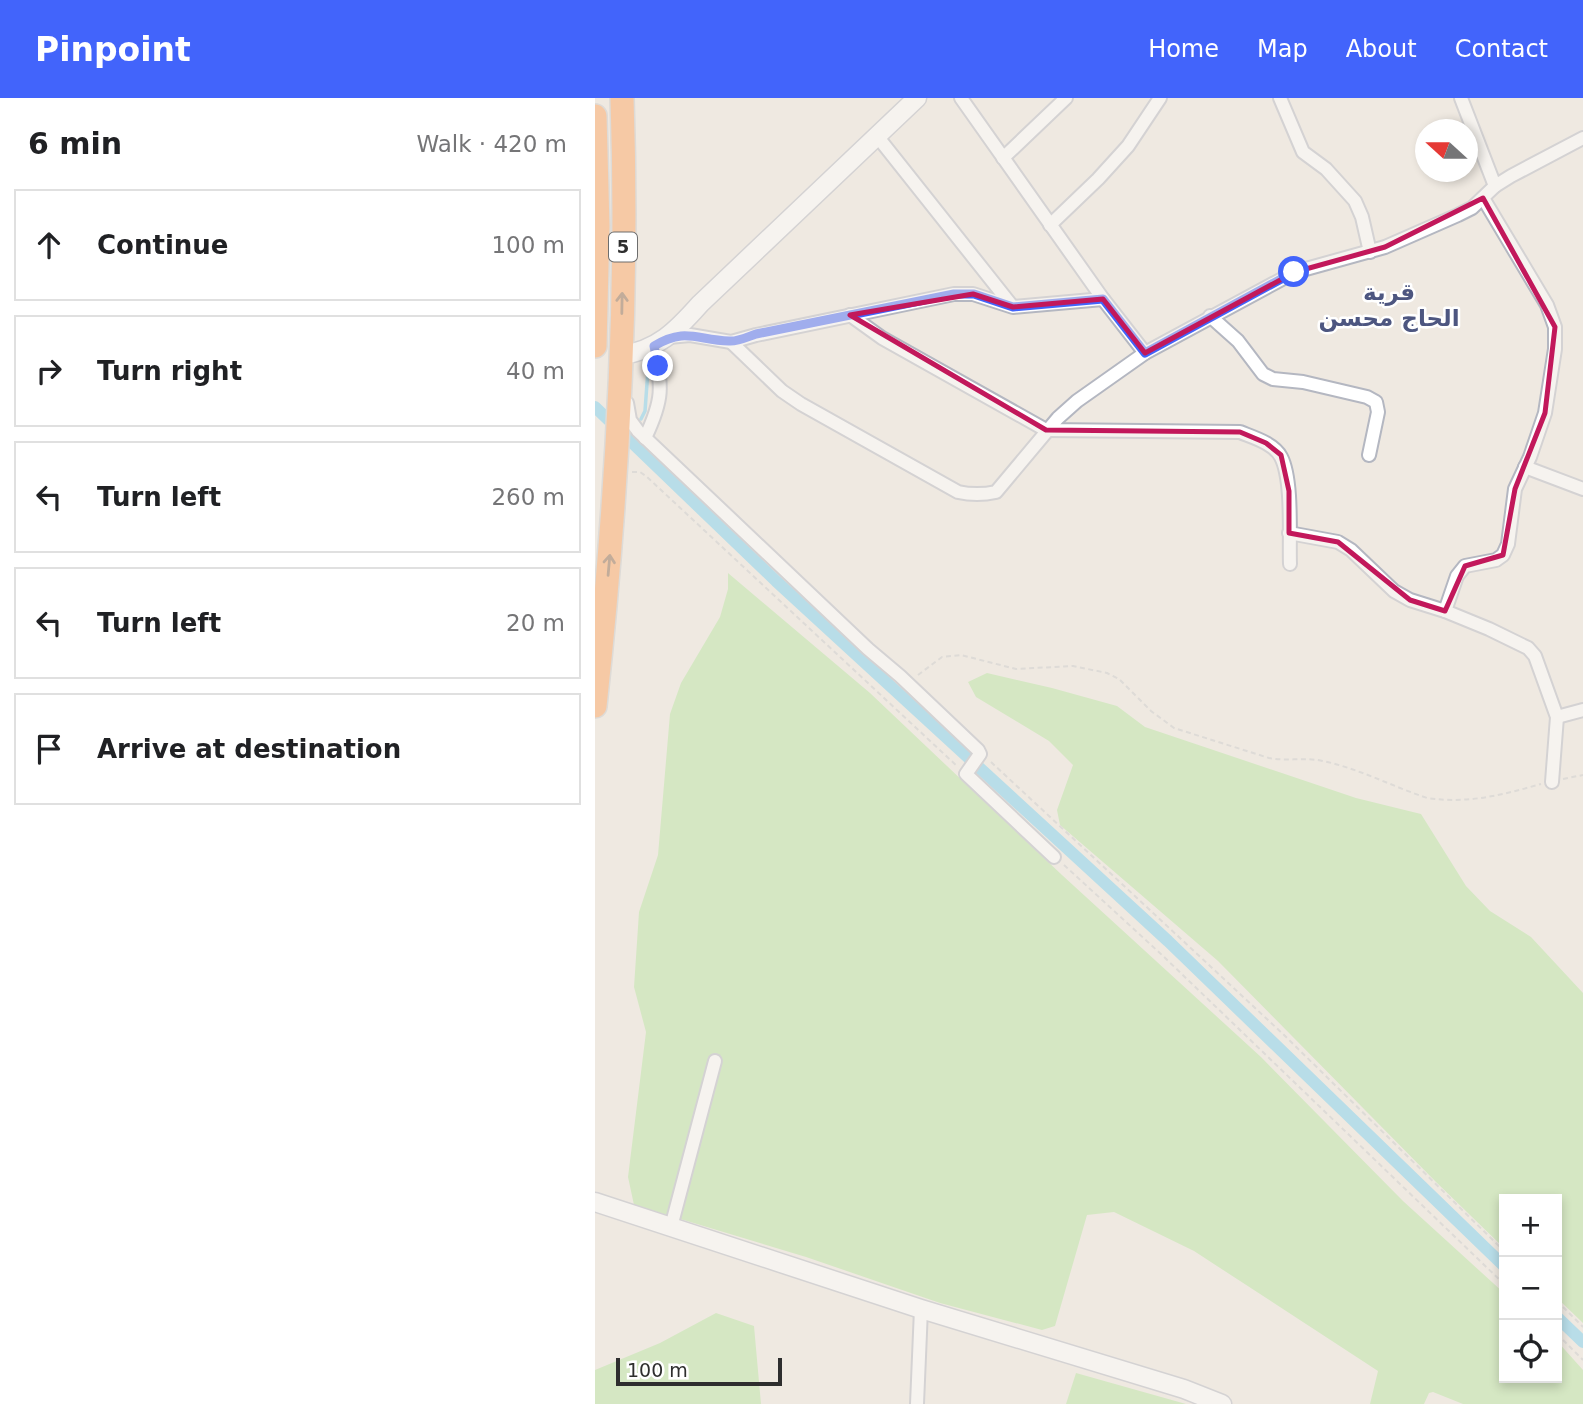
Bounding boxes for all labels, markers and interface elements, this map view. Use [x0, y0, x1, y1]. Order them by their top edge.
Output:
text: Pinpoint [35, 30, 191, 69]
text: Home [1148, 35, 1219, 63]
text: Map [1257, 35, 1308, 63]
text: About [1346, 35, 1417, 63]
text: Contact [1455, 35, 1548, 63]
north arrow [1415, 119, 1478, 182]
text: 6 min [28, 126, 122, 161]
text: Walk · 420 m [416, 131, 567, 157]
icon: ahead [30, 226, 68, 264]
text: Continue [97, 230, 228, 260]
text: 100 m [491, 232, 565, 258]
road number: 5 [609, 232, 637, 262]
route start [1278, 256, 1309, 287]
district label: قرية الحاج محسن [1318, 279, 1460, 332]
one-way arrow [615, 292, 629, 315]
route end [642, 350, 673, 381]
icon: right [30, 352, 68, 390]
text: Turn right [97, 356, 242, 386]
text: 40 m [506, 358, 565, 384]
icon: left [30, 478, 68, 516]
text: Turn left [97, 482, 221, 512]
text: 260 m [491, 484, 565, 510]
one-way arrow [603, 554, 616, 577]
icon: left [30, 604, 68, 642]
text: Turn left [97, 608, 221, 638]
text: 20 m [506, 610, 565, 636]
icon: arrive [30, 730, 68, 768]
text: Arrive at destination [97, 734, 401, 764]
map controls [1499, 1194, 1562, 1383]
button: + [1499, 1194, 1562, 1257]
button: − [1499, 1257, 1562, 1320]
button: locate [1499, 1320, 1562, 1383]
scale bar [616, 1355, 782, 1387]
text: 100 m [627, 1359, 688, 1381]

